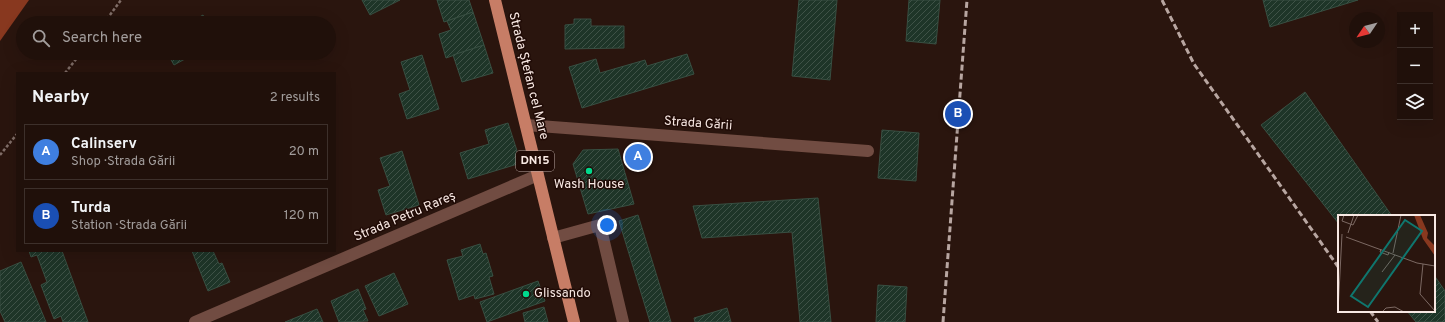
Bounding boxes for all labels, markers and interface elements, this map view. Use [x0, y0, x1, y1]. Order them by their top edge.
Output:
street label: Strada Ștefan cel Mare [504, 11, 552, 141]
north arrow [1349, 12, 1385, 48]
map controls [1397, 12, 1433, 120]
button: + [1397, 12, 1433, 48]
search box [16, 16, 336, 60]
icon: search [30, 27, 52, 49]
text: Search here [62, 29, 142, 48]
button: − [1397, 48, 1433, 84]
button: layers [1397, 84, 1433, 120]
text: Nearby [32, 87, 89, 109]
text: 2 results [270, 90, 320, 106]
pin: B [945, 99, 971, 129]
street label: Strada Gării [663, 114, 733, 134]
text: Calinserv [71, 135, 137, 154]
pin: A [625, 142, 651, 172]
text: A [41, 144, 51, 160]
text: 20 m [289, 144, 319, 160]
road number: DN15 [516, 151, 554, 171]
text: Shop · Strada Gării [71, 154, 175, 170]
marker: Wash House [584, 166, 594, 176]
place label: Wash House [554, 177, 624, 193]
street label: Strada Petru Rareș [352, 188, 458, 246]
text: Turda [71, 199, 111, 218]
text: B [42, 208, 50, 224]
text: 120 m [284, 208, 319, 224]
your location [597, 215, 617, 235]
inset map [1338, 215, 1435, 312]
text: Station · Strada Gării [71, 218, 187, 234]
place label: Glissando [534, 286, 591, 302]
marker: Glissando [521, 289, 531, 299]

